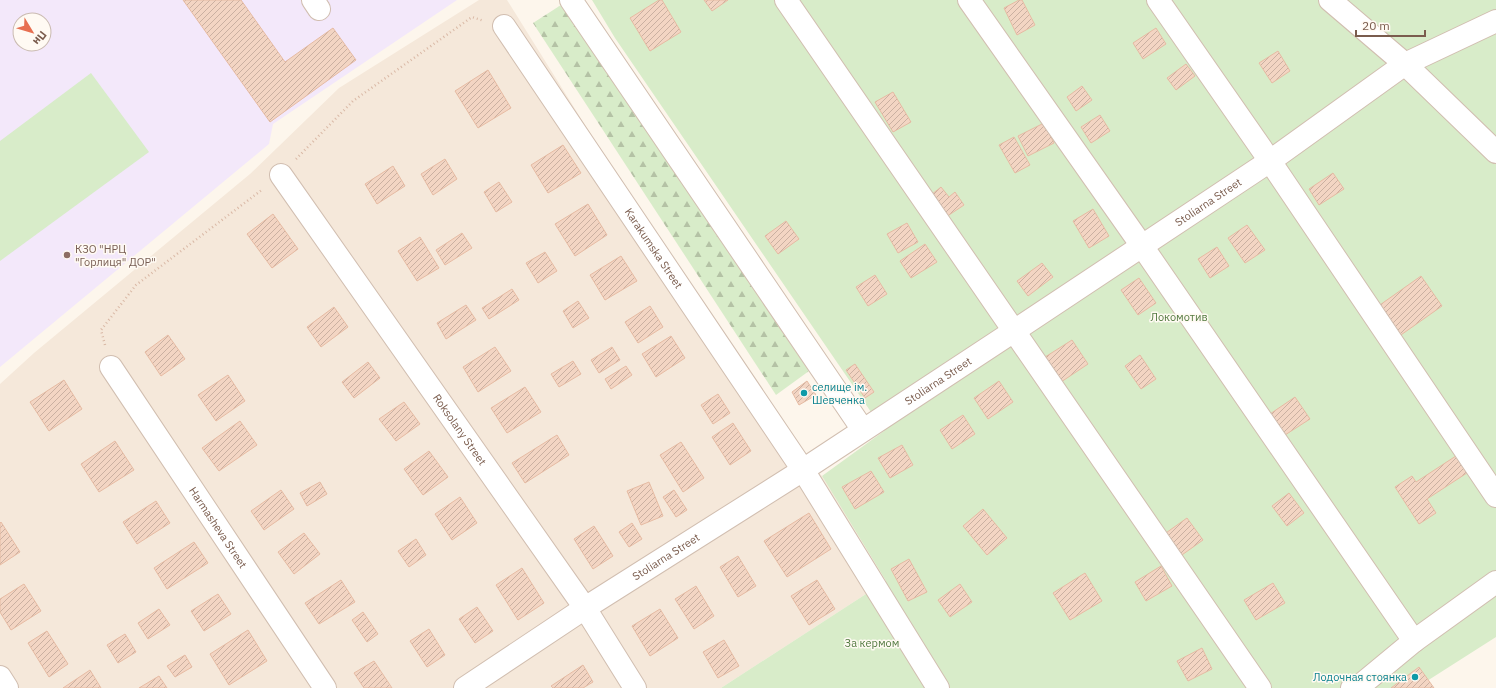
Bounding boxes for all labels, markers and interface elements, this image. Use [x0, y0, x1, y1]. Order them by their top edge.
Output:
north arrow [12, 12, 52, 52]
scale bar [1356, 12, 1425, 38]
text: 20 m [1362, 18, 1390, 33]
text: Пн [30, 28, 50, 48]
street label: Stoliarna Street [1172, 175, 1244, 229]
street label: Karakumska Street [622, 205, 686, 291]
place label: КЗО "НРЦ "Горлиця" ДОР" [75, 242, 156, 269]
marker: КЗО "НРЦ "Горлиця" ДОР" [62, 250, 72, 260]
park label: Локомотив [1150, 310, 1208, 324]
street label: Stoliarna Street [902, 354, 974, 408]
place label: селище ім. Шевченка [812, 380, 867, 407]
marker: селище ім. Шевченка [799, 388, 809, 398]
street label: Roksolany Street [430, 391, 490, 468]
street label: Harmasheva Street [186, 484, 250, 571]
street label: Stoliarna Street [630, 530, 702, 583]
park label: За кермом [845, 636, 899, 650]
place label: Лодочная стоянка [1313, 670, 1407, 684]
marker: Лодочная стоянка [1410, 672, 1420, 682]

